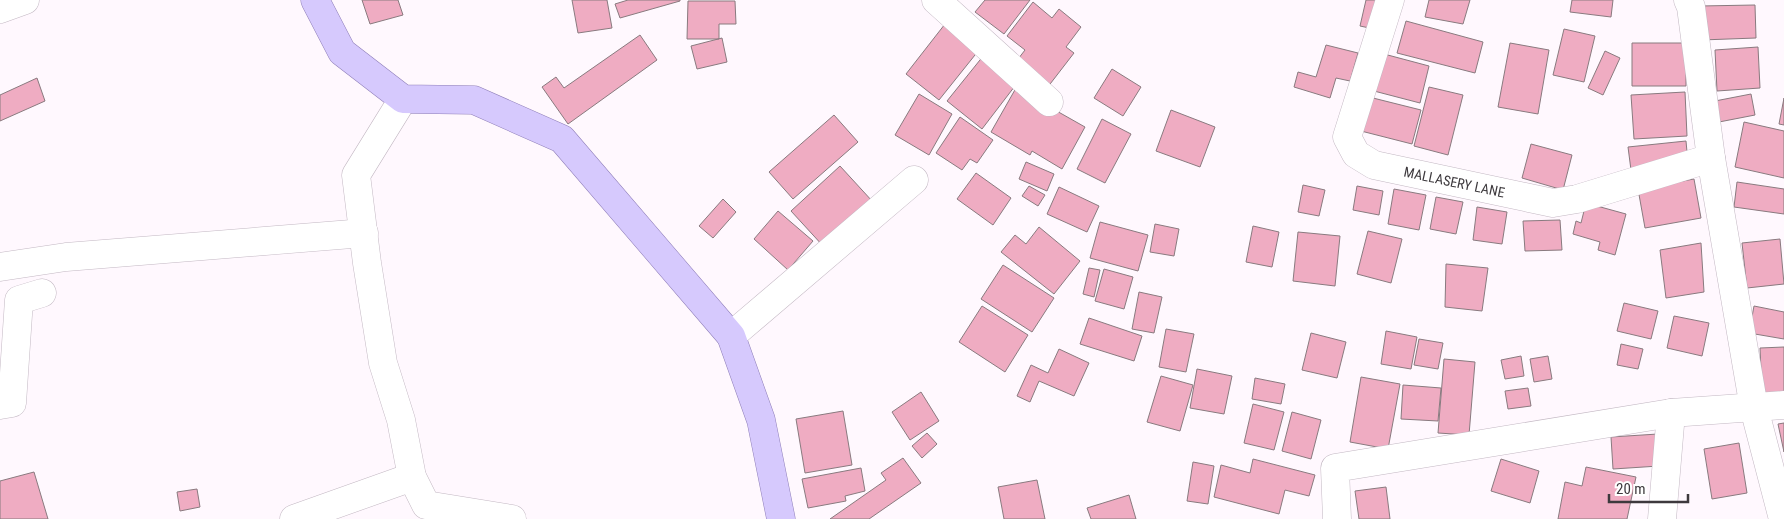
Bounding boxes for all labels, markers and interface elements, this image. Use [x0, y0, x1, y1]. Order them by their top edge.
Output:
street label: MALLASERY LANE [1402, 164, 1506, 201]
scale bar [1609, 472, 1688, 504]
text: 20 m [1616, 480, 1646, 498]

